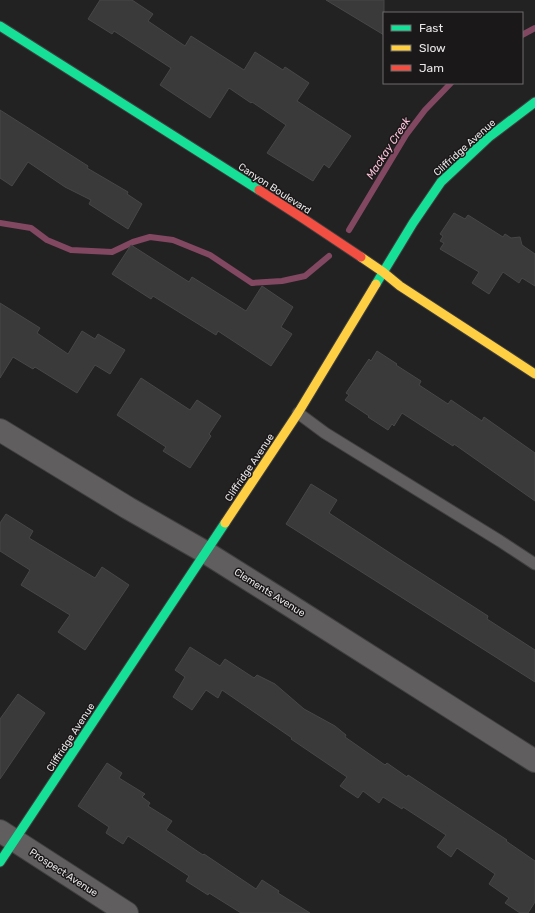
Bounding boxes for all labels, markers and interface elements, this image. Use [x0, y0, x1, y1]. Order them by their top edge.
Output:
legend [383, 12, 523, 84]
text: Fast [419, 21, 443, 35]
text: Slow [419, 41, 446, 55]
text: Jam [419, 61, 444, 75]
water label: Mackay Creek [364, 115, 413, 182]
street label: Cliffridge Avenue [431, 116, 498, 179]
street label: Canyon Boulevard [236, 161, 313, 217]
street label: Cliffridge Avenue [223, 431, 277, 504]
street label: Clements Avenue [232, 566, 307, 620]
street label: Cliffridge Avenue [44, 701, 98, 774]
street label: Prospect Avenue [27, 846, 100, 900]

